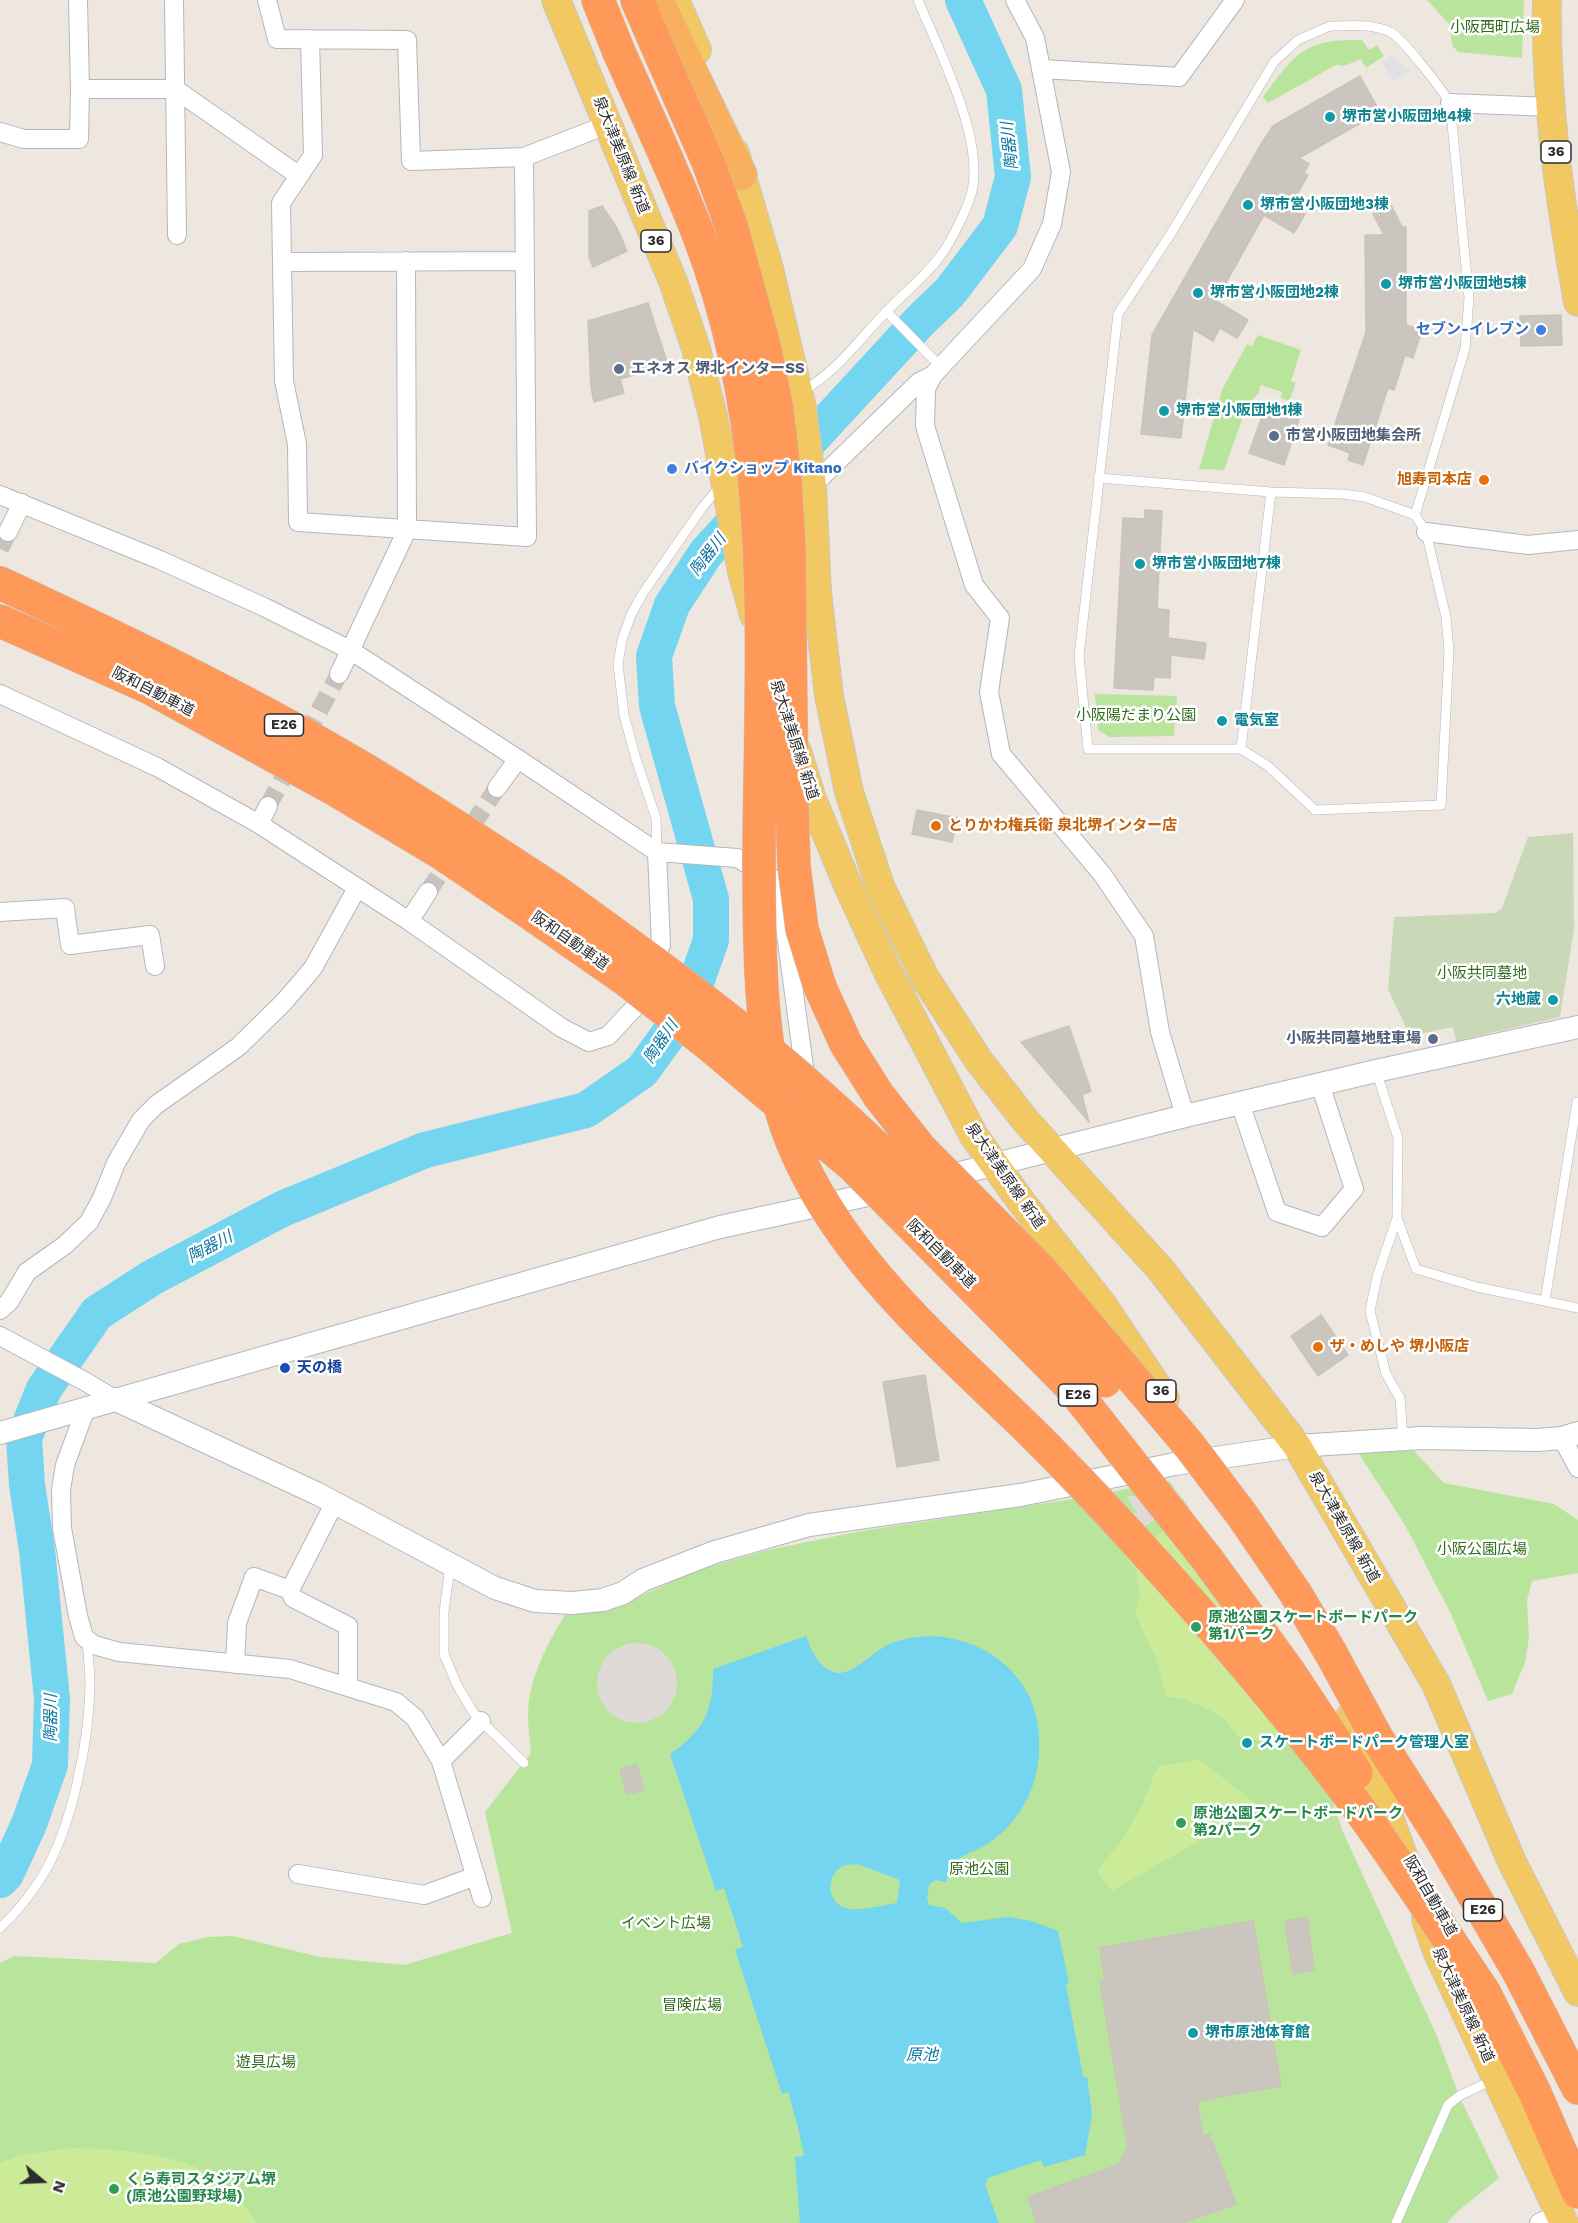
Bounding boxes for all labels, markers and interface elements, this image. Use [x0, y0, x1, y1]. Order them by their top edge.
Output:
park label: 小阪西町広場 [1450, 19, 1540, 37]
street label: 泉大津美原線 新道 [589, 94, 653, 216]
place label: 堺市営小阪団地4棟 [1342, 108, 1472, 126]
marker: 堺市営小阪団地4棟 [1323, 110, 1337, 124]
water label: 陶器川 [998, 121, 1022, 171]
road number: 36 [1541, 141, 1571, 163]
place label: 堺市営小阪団地3棟 [1260, 196, 1389, 214]
marker: 堺市営小阪団地3棟 [1241, 198, 1255, 212]
road number: 36 [641, 230, 671, 252]
place label: 堺市営小阪団地5棟 [1398, 275, 1527, 293]
marker: 堺市営小阪団地5棟 [1379, 277, 1393, 291]
place label: 堺市営小阪団地2棟 [1210, 284, 1339, 302]
marker: 堺市営小阪団地2棟 [1191, 286, 1205, 300]
place label: セブン-イレブン [1416, 321, 1529, 339]
marker: セブン-イレブン [1534, 323, 1548, 337]
place label: エネオス 堺北インターSS [631, 360, 805, 378]
marker: エネオス 堺北インターSS [612, 362, 626, 376]
place label: 堺市営小阪団地1棟 [1176, 402, 1302, 420]
marker: 堺市営小阪団地1棟 [1157, 404, 1171, 418]
place label: 市営小阪団地集会所 [1286, 427, 1421, 445]
marker: 市営小阪団地集会所 [1267, 429, 1281, 443]
place label: バイクショップ Kitano [684, 460, 842, 478]
marker: バイクショップ Kitano [665, 462, 679, 476]
place label: 旭寿司本店 [1397, 471, 1472, 489]
marker: 旭寿司本店 [1477, 473, 1491, 487]
water label: 陶器川 [686, 530, 730, 580]
place label: 堺市営小阪団地7棟 [1152, 555, 1281, 573]
marker: 堺市営小阪団地7棟 [1133, 557, 1147, 571]
street label: 阪和自動車道 [109, 664, 197, 720]
street label: 泉大津美原線 新道 [766, 678, 822, 802]
park label: 小阪陽だまり公園 [1076, 707, 1196, 725]
place label: 電気室 [1234, 712, 1279, 730]
road number: E26 [264, 714, 304, 736]
marker: 電気室 [1215, 714, 1229, 728]
place label: とりかわ権兵衛 泉北堺インター店 [948, 817, 1177, 835]
marker: とりかわ権兵衛 泉北堺インター店 [929, 819, 943, 833]
street label: 阪和自動車道 [528, 908, 612, 974]
park label: 小阪共同墓地 [1437, 965, 1527, 983]
place label: 六地蔵 [1496, 991, 1541, 1009]
marker: 六地蔵 [1546, 993, 1560, 1007]
water label: 陶器川 [640, 1017, 682, 1067]
place label: 小阪共同墓地駐車場 [1286, 1030, 1421, 1048]
marker: 小阪共同墓地駐車場 [1426, 1032, 1440, 1046]
street label: 泉大津美原線 新道 [962, 1120, 1048, 1232]
street label: 阪和自動車道 [903, 1216, 979, 1292]
water label: 陶器川 [184, 1227, 236, 1267]
place label: ザ・めしや 堺小阪店 [1330, 1338, 1469, 1356]
marker: ザ・めしや 堺小阪店 [1311, 1340, 1325, 1354]
place label: 天の橋 [297, 1359, 342, 1377]
marker: 天の橋 [278, 1361, 292, 1375]
road number: 36 [1146, 1380, 1176, 1402]
road number: E26 [1058, 1384, 1098, 1406]
street label: 泉大津美原線 新道 [1305, 1468, 1383, 1586]
park label: 小阪公園広場 [1437, 1541, 1527, 1559]
place label: 原池公園スケートボードパーク 第1パーク [1208, 1609, 1418, 1644]
marker: 原池公園スケートボードパーク 第1パーク [1189, 1620, 1203, 1634]
water label: 陶器川 [41, 1694, 61, 1742]
place label: スケートボードパーク管理人室 [1259, 1734, 1469, 1752]
marker: スケートボードパーク管理人室 [1240, 1736, 1254, 1750]
place label: 原池公園スケートボードパーク 第2パーク [1193, 1805, 1403, 1840]
marker: 原池公園スケートボードパーク 第2パーク [1174, 1816, 1188, 1830]
street label: 阪和自動車道 [1400, 1853, 1460, 1939]
park label: 原池公園 [949, 1861, 1009, 1879]
road number: E26 [1464, 1899, 1502, 1921]
park label: イベント広場 [621, 1915, 711, 1933]
street label: 泉大津美原線 新道 [1428, 1945, 1498, 2065]
park label: 冒険広場 [662, 1997, 722, 2015]
place label: 堺市原池体育館 [1205, 2024, 1310, 2042]
marker: 堺市原池体育館 [1186, 2026, 1200, 2040]
water label: 原池 [906, 2045, 938, 2065]
park label: 遊具広場 [236, 2054, 296, 2072]
north arrow [12, 2151, 72, 2211]
place label: くら寿司スタジアム堺 (原池公園野球場) [126, 2171, 276, 2206]
text: N [49, 2178, 70, 2196]
marker: くら寿司スタジアム堺 (原池公園野球場) [107, 2182, 121, 2196]

